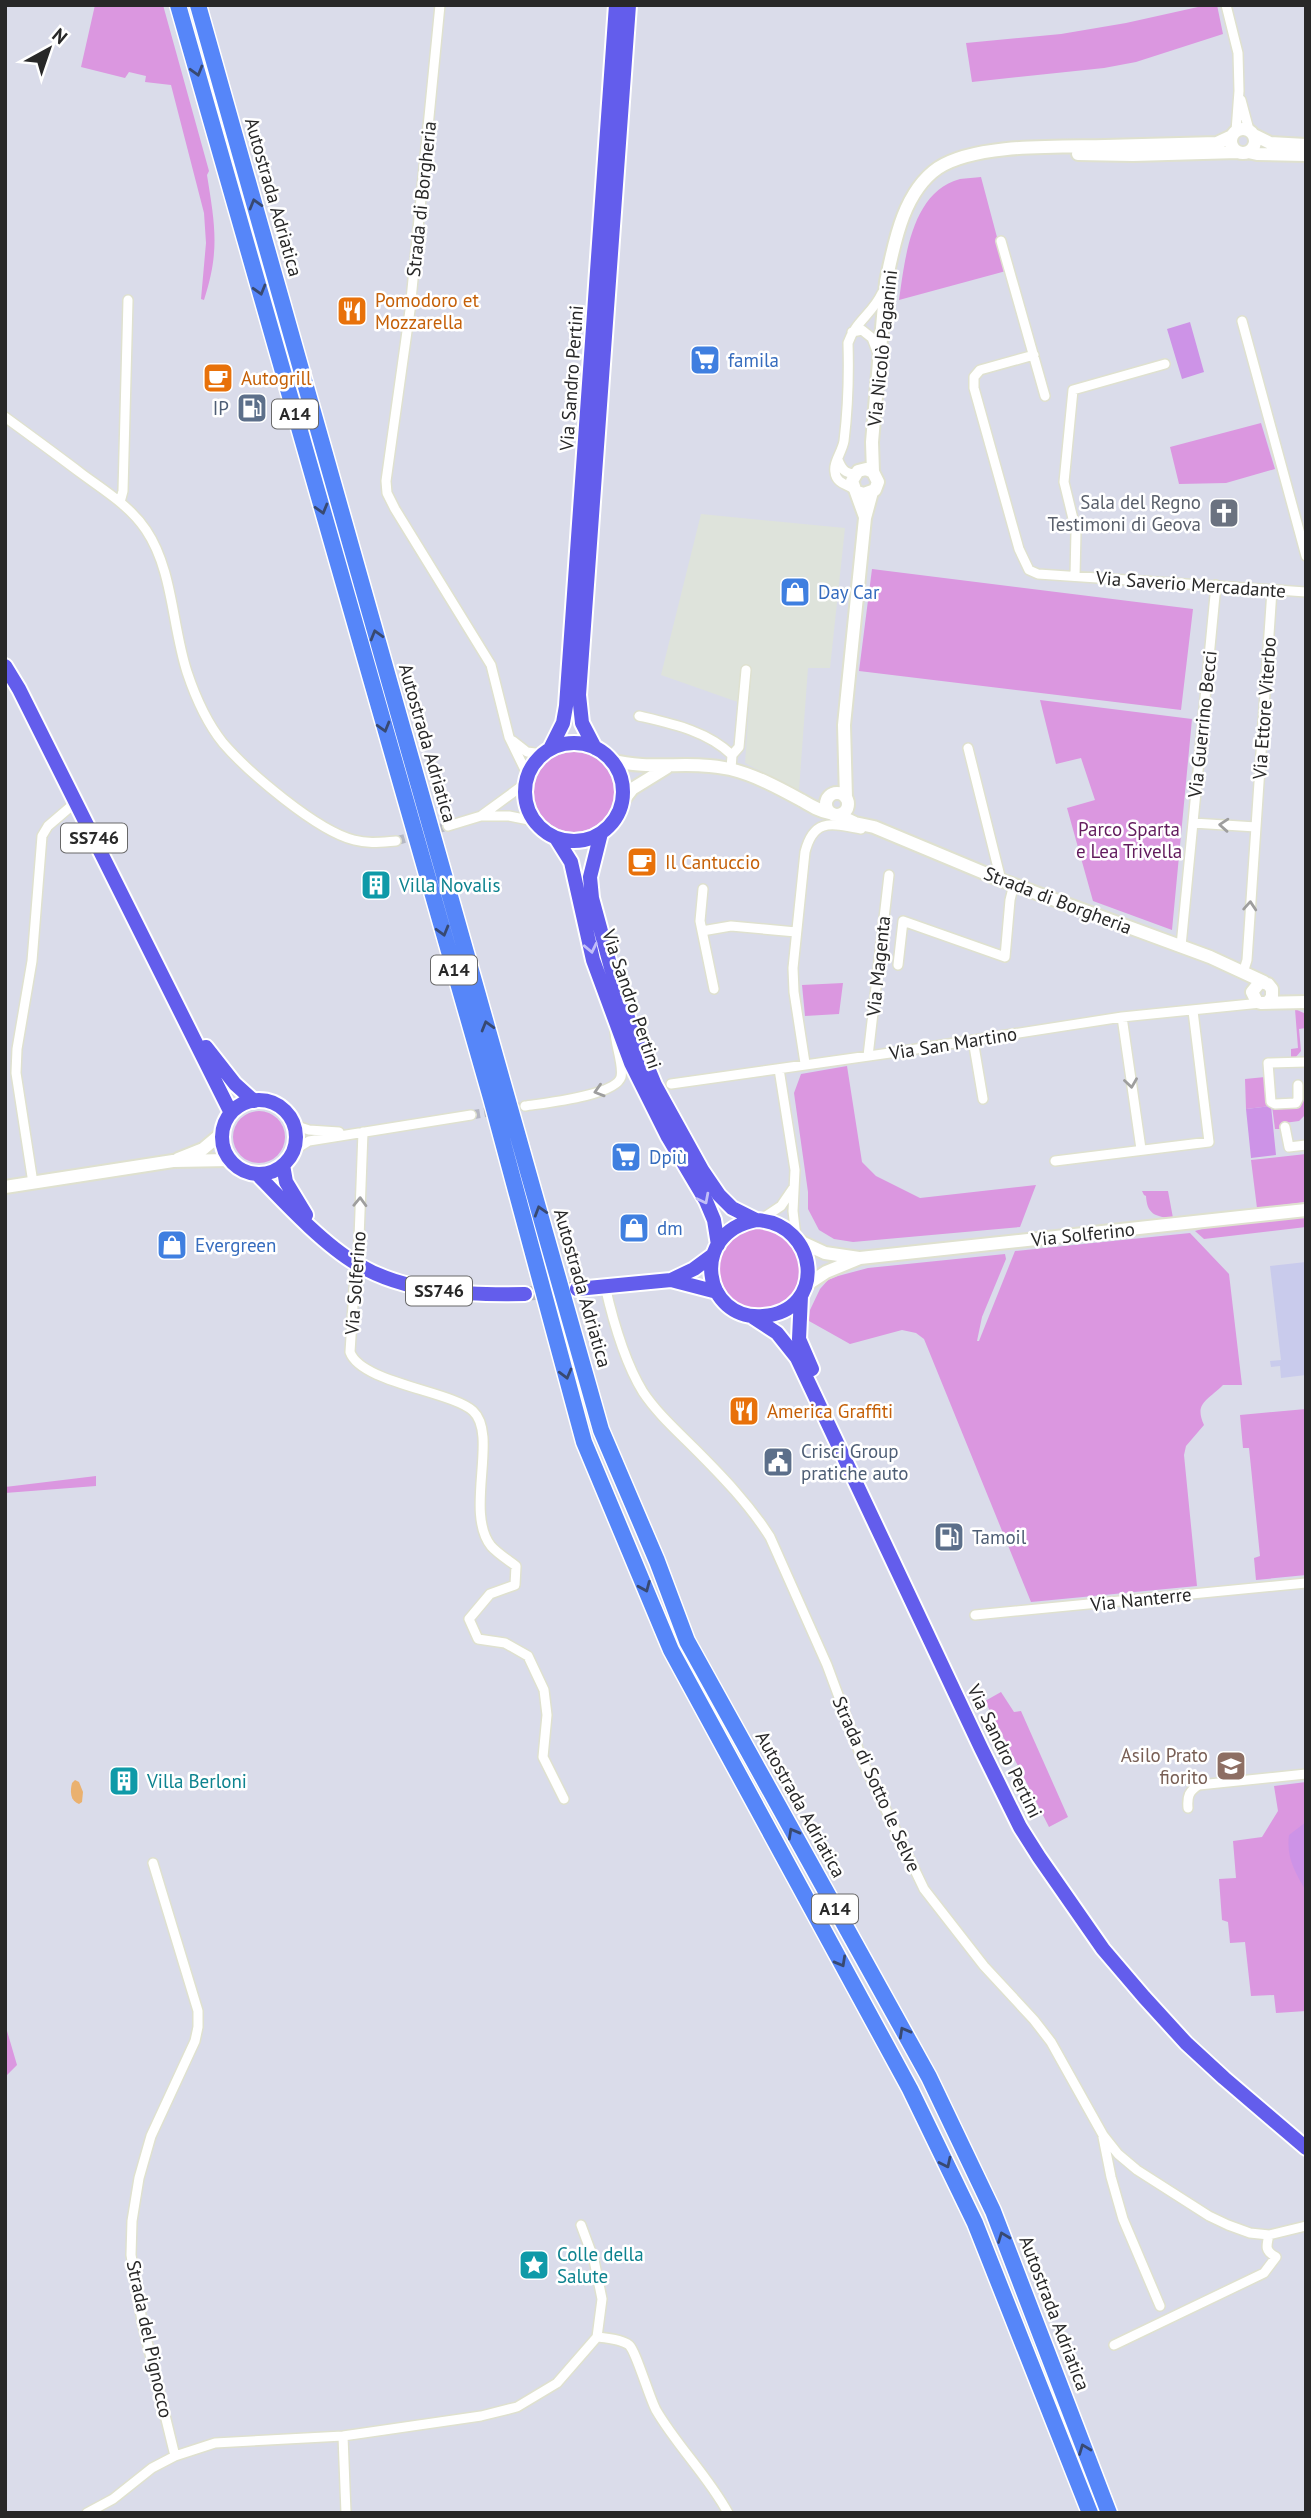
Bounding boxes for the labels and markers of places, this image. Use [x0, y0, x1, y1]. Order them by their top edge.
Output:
place label: Pomodoro et Mozzarella [375, 288, 480, 334]
restaurant icon: Pomodoro et Mozzarella [335, 294, 369, 328]
supermarket icon: famila [688, 343, 722, 377]
place label: famila [728, 348, 779, 372]
cafe icon: Autogrill [201, 361, 235, 395]
place label: Autogrill [241, 366, 312, 390]
fuel station icon: IP [235, 391, 269, 425]
place label: IP [213, 396, 229, 420]
place label: Sala del Regno Testimoni di Geova [1048, 490, 1201, 536]
church icon: Sala del Regno Testimoni di Geova [1207, 496, 1241, 530]
shop icon: Day Car [778, 575, 812, 609]
place label: Day Car [818, 580, 880, 604]
cafe icon: Il Cantuccio [625, 845, 659, 879]
place label: Il Cantuccio [665, 850, 760, 874]
building icon: Villa Novalis [359, 868, 393, 902]
place label: Villa Novalis [398, 873, 500, 897]
supermarket icon: Dpiù [609, 1140, 643, 1174]
place label: Dpiù [649, 1145, 687, 1169]
shop icon: dm [617, 1211, 651, 1245]
place label: dm [657, 1216, 683, 1240]
shop icon: Evergreen [155, 1228, 189, 1262]
place label: Evergreen [195, 1233, 276, 1257]
restaurant icon: America Graffiti [727, 1394, 761, 1428]
place label: America Graffiti [767, 1399, 893, 1423]
place label: Crisci Group pratiche auto [801, 1439, 908, 1485]
public building icon: Crisci Group pratiche auto [761, 1445, 795, 1479]
fuel station icon: Tamoil [932, 1520, 966, 1554]
place label: Tamoil [972, 1525, 1027, 1549]
place label: Asilo Prato fiorito [1121, 1743, 1208, 1789]
school or university icon: Asilo Prato fiorito [1214, 1749, 1248, 1783]
building icon: Villa Berloni [107, 1764, 141, 1798]
place label: Villa Berloni [146, 1769, 247, 1793]
place label: Colle della Salute [557, 2242, 644, 2288]
place icon: Colle della Salute [517, 2248, 551, 2282]

